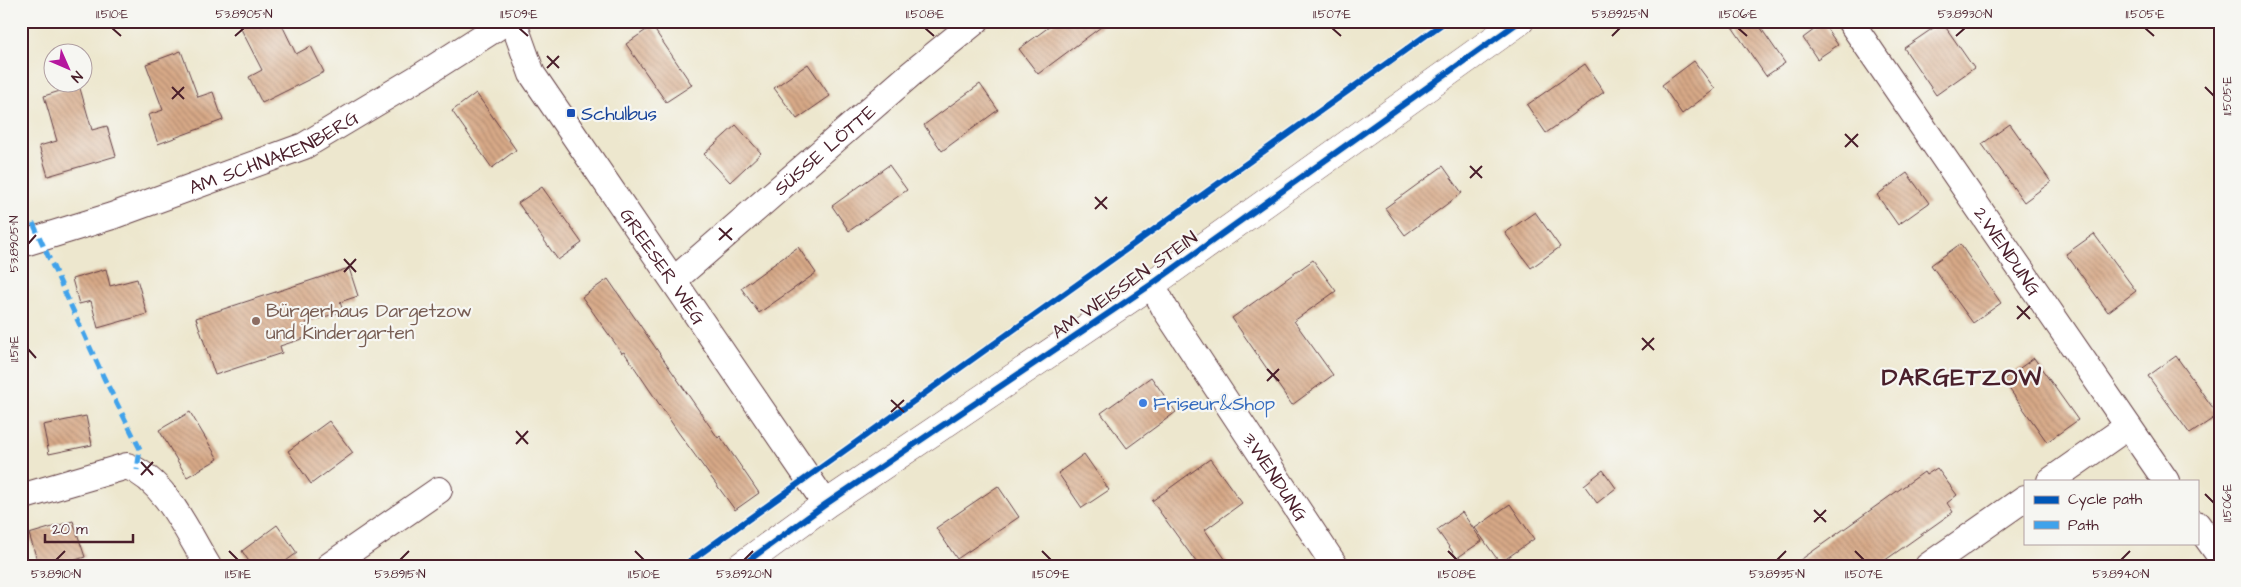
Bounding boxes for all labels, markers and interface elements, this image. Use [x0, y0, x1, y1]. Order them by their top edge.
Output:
text: 11.510°E [96, 6, 128, 23]
text: 53.8905°N [215, 6, 273, 23]
text: 11.509°E [500, 6, 538, 23]
text: 11.508°E [906, 6, 944, 23]
text: 11.507°E [1313, 6, 1351, 23]
text: 53.8925°N [1592, 6, 1649, 23]
text: 11.506°E [1719, 6, 1757, 23]
text: 53.8930°N [1938, 6, 1993, 23]
text: 11.505°E [2125, 6, 2165, 23]
north arrow [42, 42, 92, 92]
text: N [66, 66, 87, 87]
text: 11.505°E [2219, 76, 2236, 116]
street label: SÜSSE LÖTTE [768, 99, 882, 202]
place label: Schulbus [581, 101, 657, 128]
street label: AM SCHNAKENBERG [185, 104, 364, 202]
marker: Schulbus [565, 107, 577, 119]
street label: 2.WENDUNG [1967, 202, 2047, 302]
street label: GREESER WEG [613, 203, 712, 331]
text: 53.8905°N [6, 215, 23, 273]
street label: AM WEISSEN STEIN [1046, 225, 1203, 346]
place label: Bürgerhaus Dargetzow und Kindergarten [266, 298, 472, 348]
marker: Bürgerhaus Dargetzow und Kindergarten [250, 315, 262, 327]
text: 11.511°E [6, 336, 23, 362]
district label: DARGETZOW [1882, 361, 2042, 395]
place label: Friseur&Shop [1153, 391, 1275, 418]
marker: Friseur&Shop [1137, 397, 1149, 409]
street label: 3.WENDUNG [1235, 428, 1314, 527]
legend [2024, 480, 2198, 544]
text: 11.506°E [2219, 484, 2236, 522]
text: Cycle path [2068, 489, 2143, 511]
scale bar [45, 512, 132, 544]
text: Path [2068, 515, 2099, 536]
text: 20 m [52, 519, 88, 540]
text: 53.8910°N [31, 566, 82, 583]
text: 11.511°E [225, 566, 251, 583]
text: 53.8915°N [374, 566, 426, 583]
text: 11.510°E [628, 566, 660, 583]
text: 53.8920°N [716, 566, 772, 583]
text: 11.509°E [1032, 566, 1070, 583]
text: 11.508°E [1438, 566, 1476, 583]
text: 53.8935°N [1749, 566, 1805, 583]
text: 11.507°E [1845, 566, 1883, 583]
text: 53.8940°N [2093, 566, 2150, 583]

